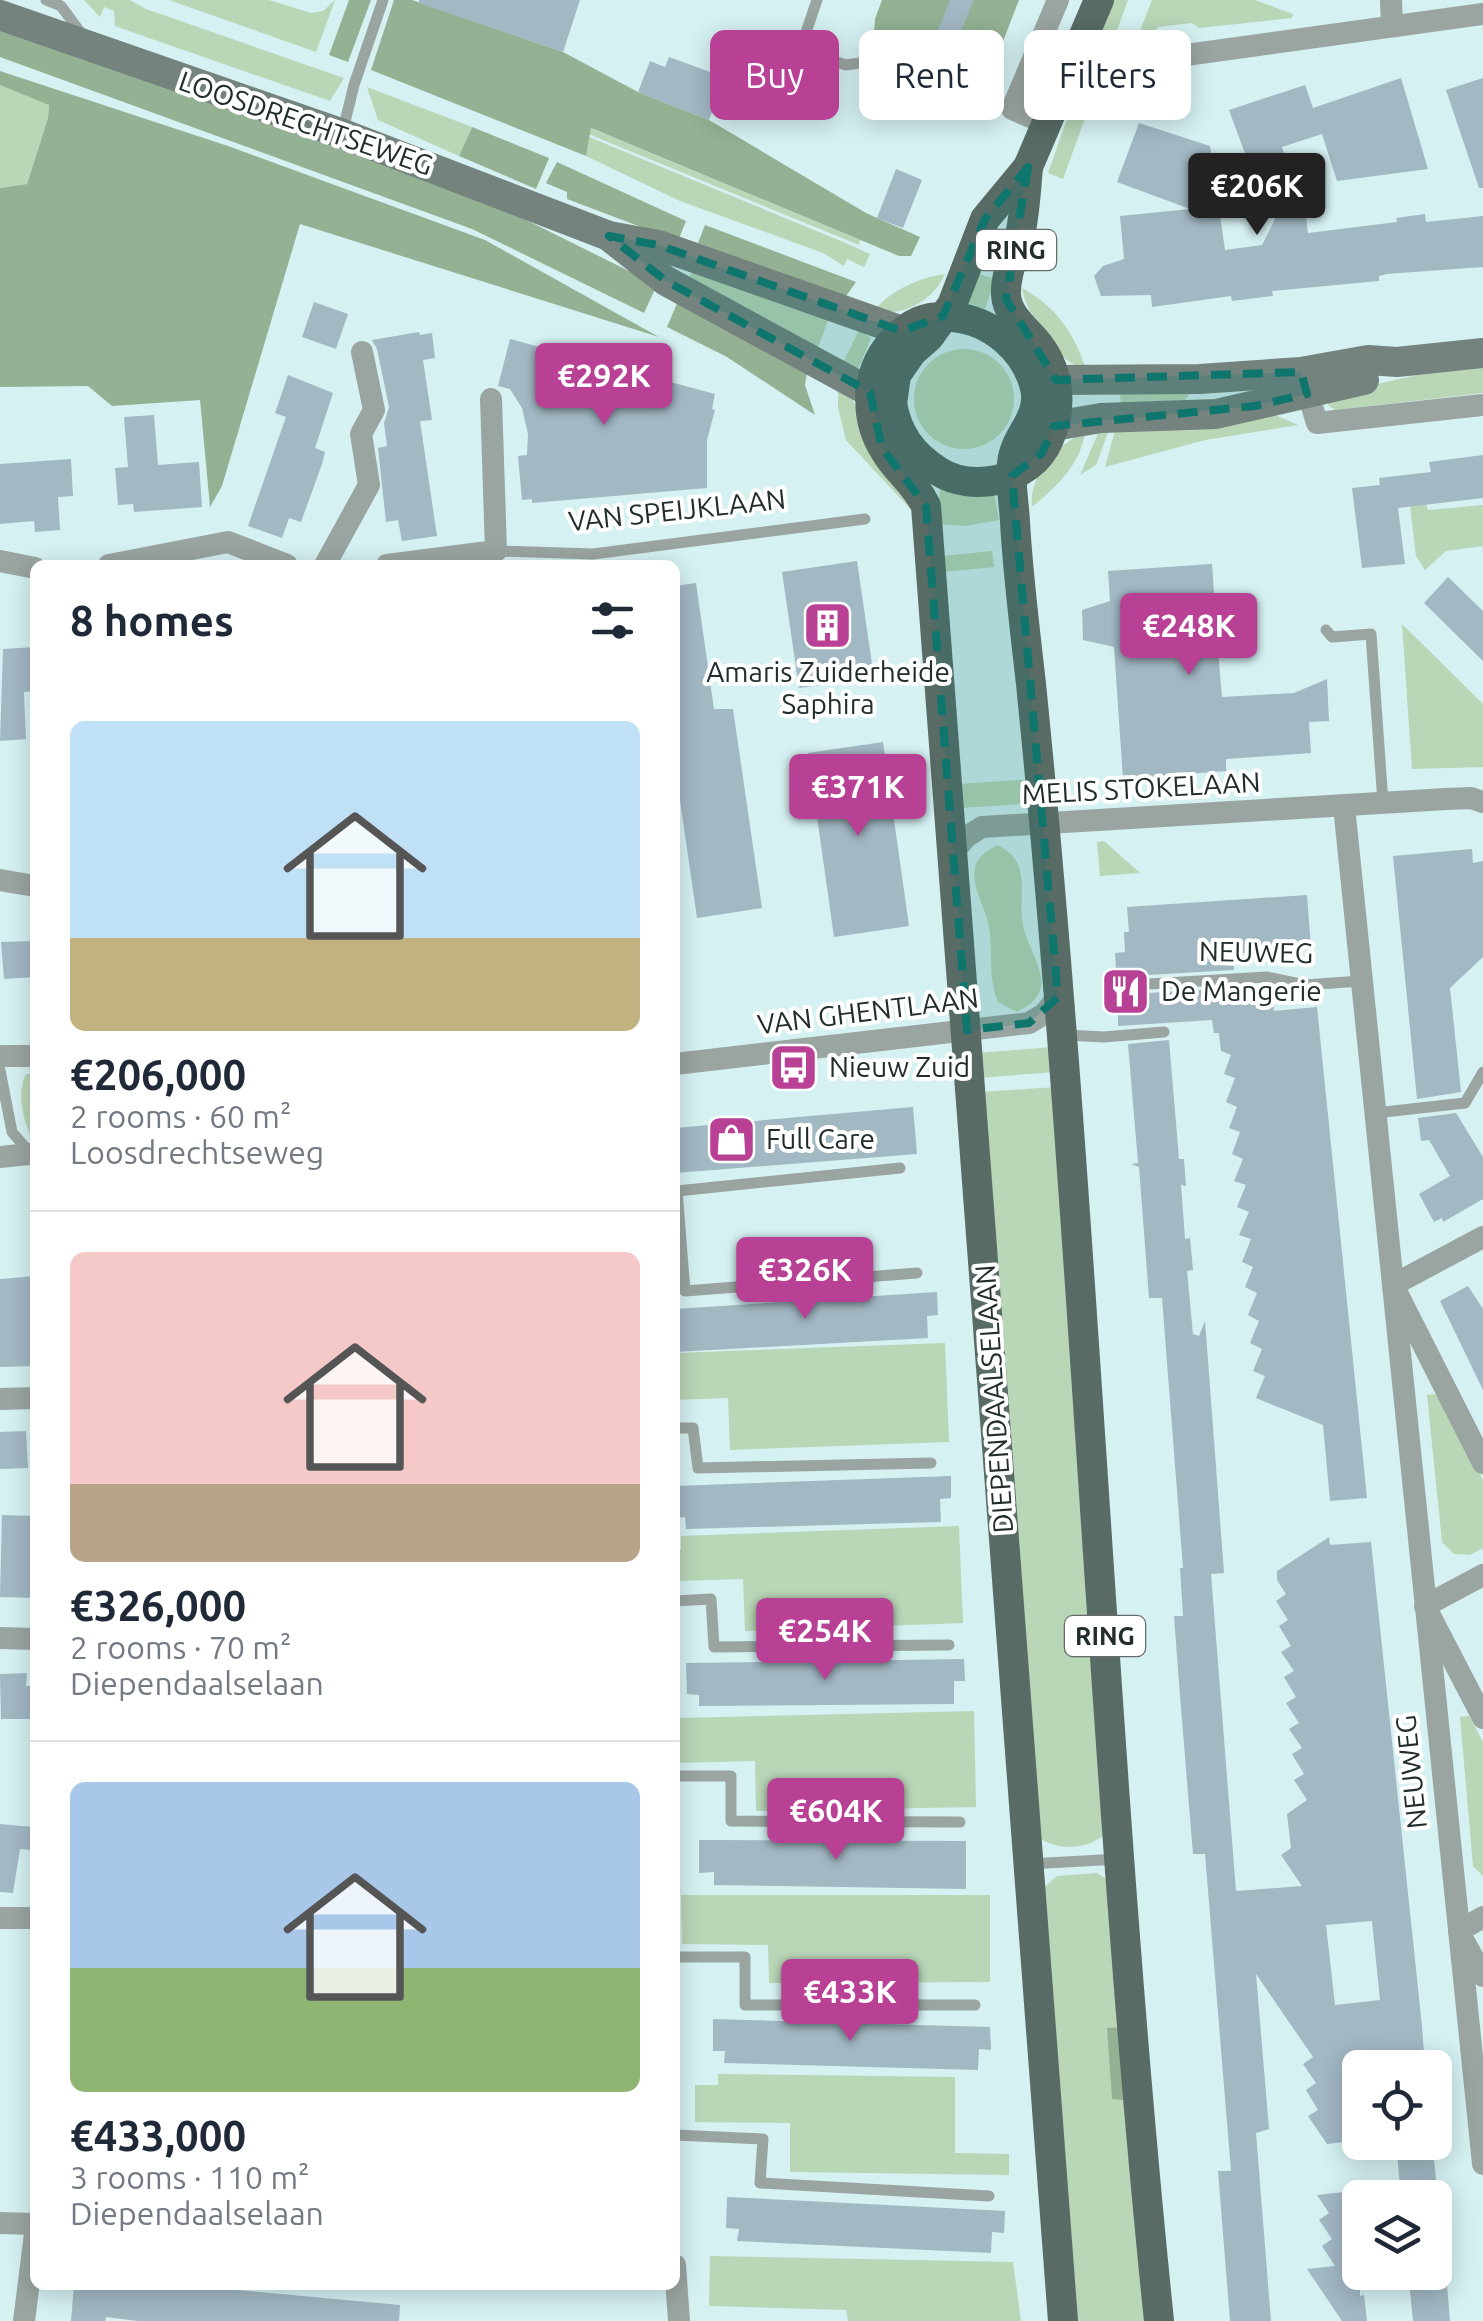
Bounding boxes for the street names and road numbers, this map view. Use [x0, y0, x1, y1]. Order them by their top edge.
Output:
street label: LOOSDRECHTSEWEG [175, 65, 437, 181]
road number: RING [976, 230, 1056, 270]
street label: VAN SPEIJKLAAN [567, 483, 787, 536]
street label: MELIS STOKELAAN [1021, 766, 1261, 809]
street label: NEUWEG [1199, 935, 1313, 968]
street label: VAN GHENTLAAN [756, 982, 980, 1039]
street label: DIEPENDAALSELAAN [969, 1264, 1018, 1534]
road number: RING [1065, 1616, 1145, 1656]
street label: NEUWEG [1389, 1714, 1432, 1831]

